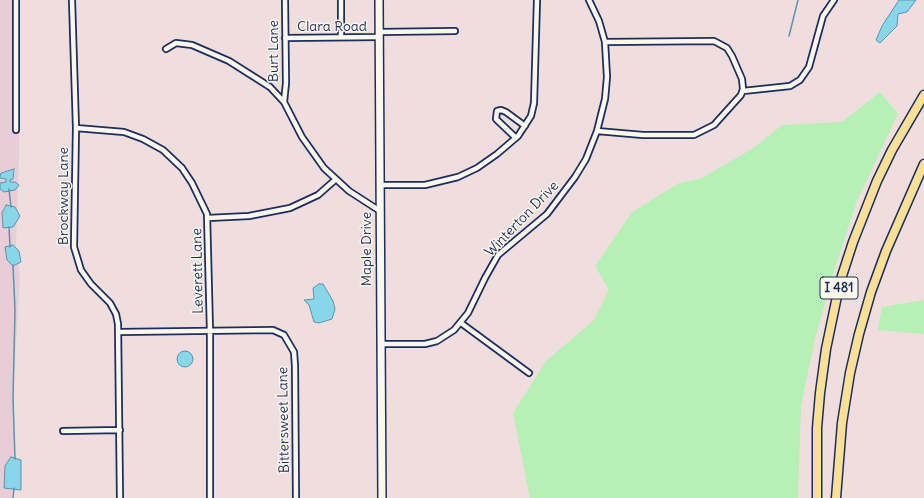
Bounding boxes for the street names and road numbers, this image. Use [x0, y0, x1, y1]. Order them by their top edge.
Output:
street label: Clara Road [297, 19, 367, 35]
street label: Burt Lane [266, 20, 282, 82]
street label: Brockway Lane [56, 147, 72, 245]
street label: Winterton Drive [482, 178, 562, 260]
street label: Maple Drive [359, 212, 375, 286]
street label: Leverett Lane [189, 228, 207, 314]
road number: I 481 [820, 277, 858, 299]
street label: Bittersweet Lane [275, 367, 293, 473]

